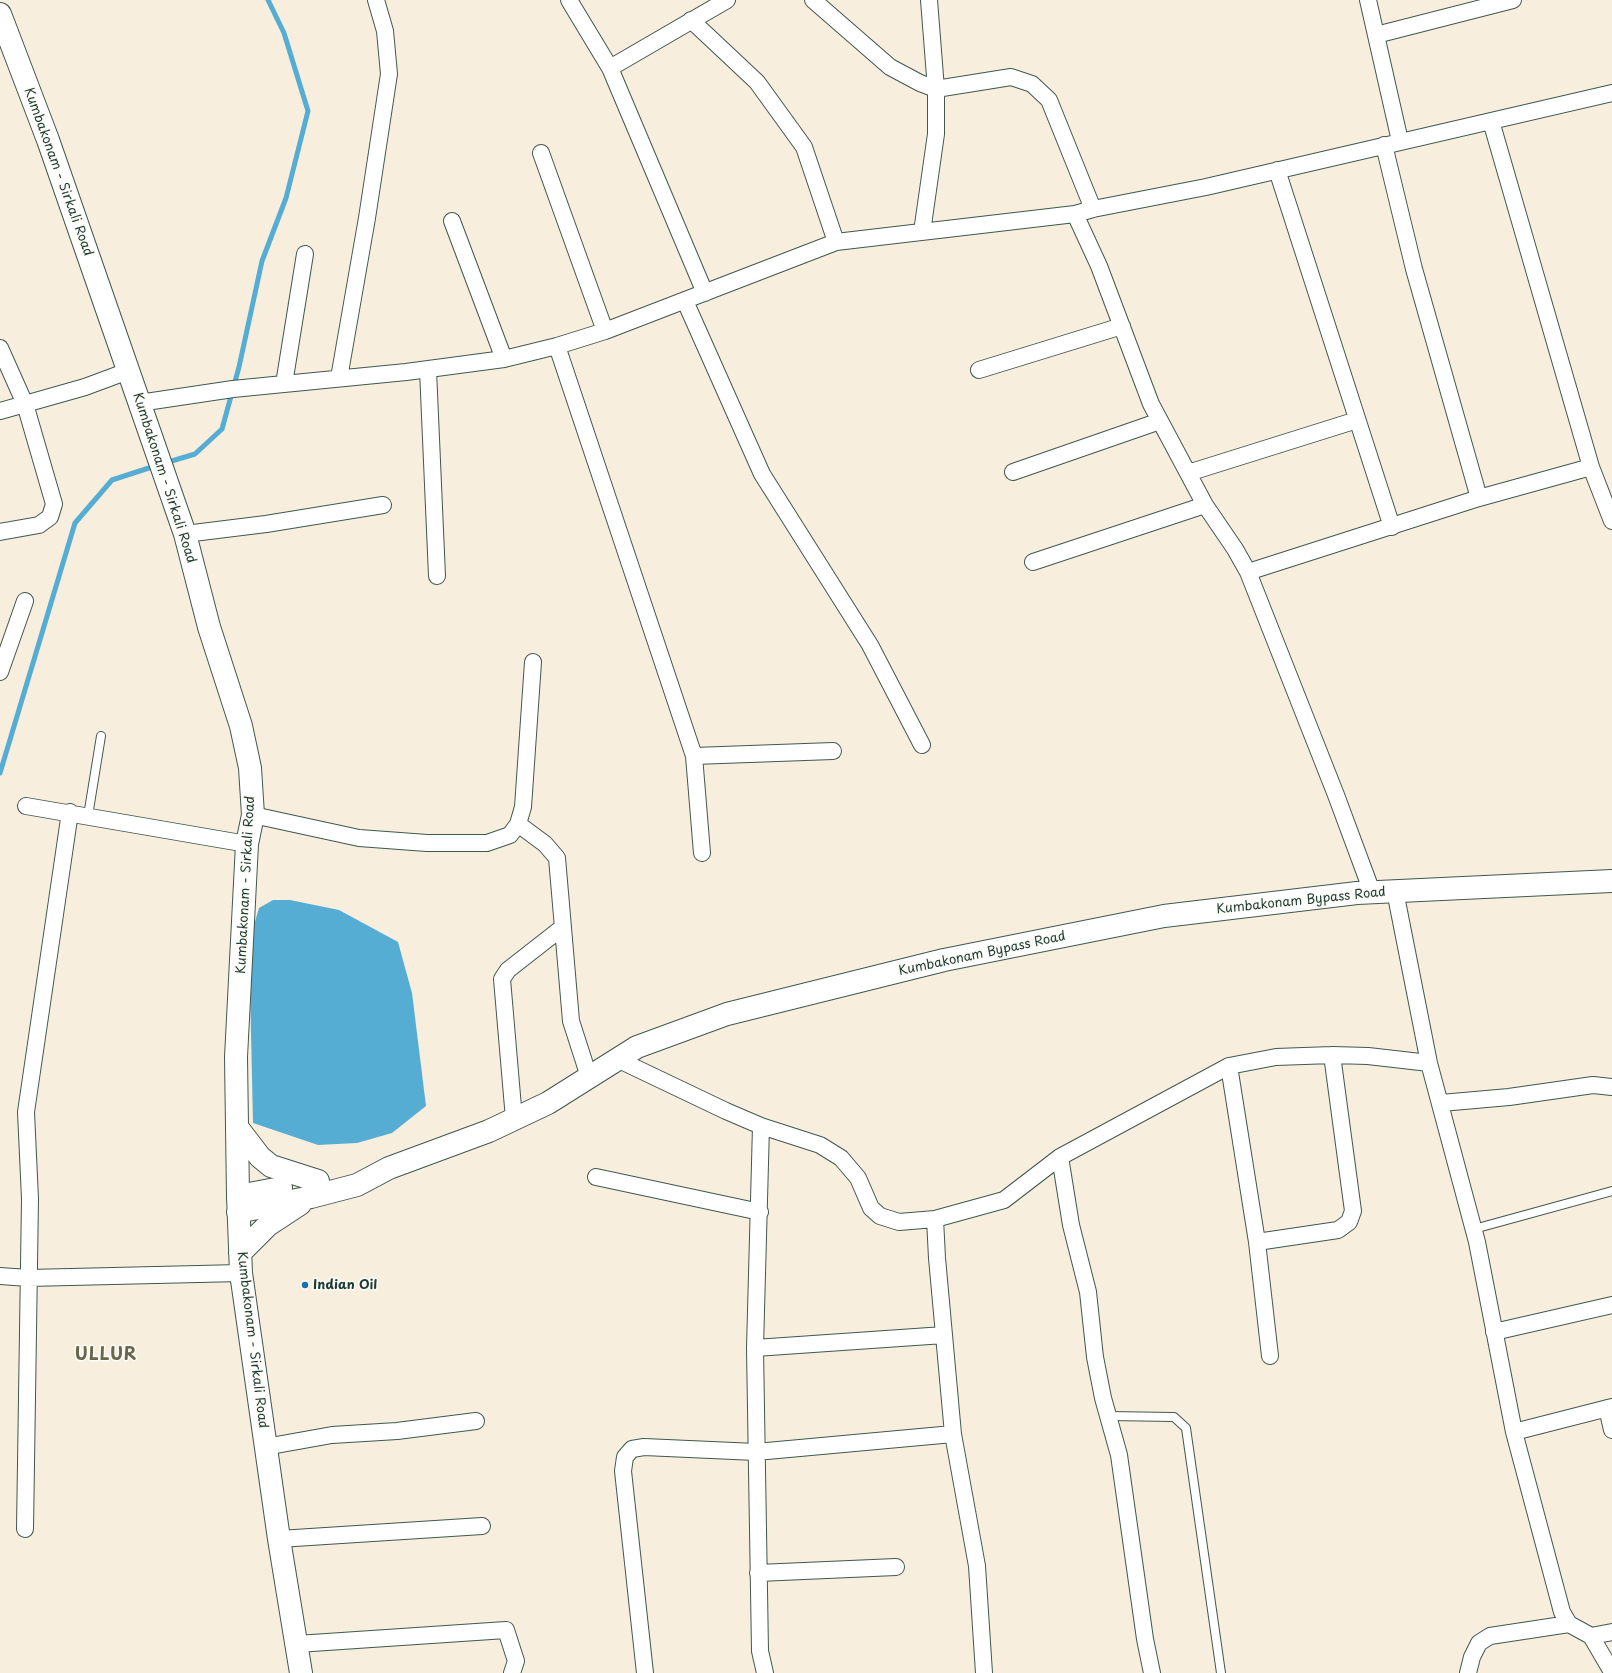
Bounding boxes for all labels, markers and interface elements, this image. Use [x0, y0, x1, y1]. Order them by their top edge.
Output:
street label: Kumbakonam - Sirkali Road [20, 86, 96, 258]
street label: Kumbakonam - Sirkali Road [129, 391, 199, 565]
street label: Kumbakonam - Sirkali Road [234, 796, 258, 974]
street label: Kumbakonam Bypass Road [1215, 884, 1387, 918]
street label: Kumbakonam Bypass Road [897, 929, 1067, 979]
street label: Kumbakonam - Sirkali Road [233, 1251, 271, 1429]
place label: Indian Oil [313, 1277, 377, 1293]
marker: Indian Oil [300, 1280, 310, 1290]
district label: ULLUR [75, 1345, 137, 1365]

